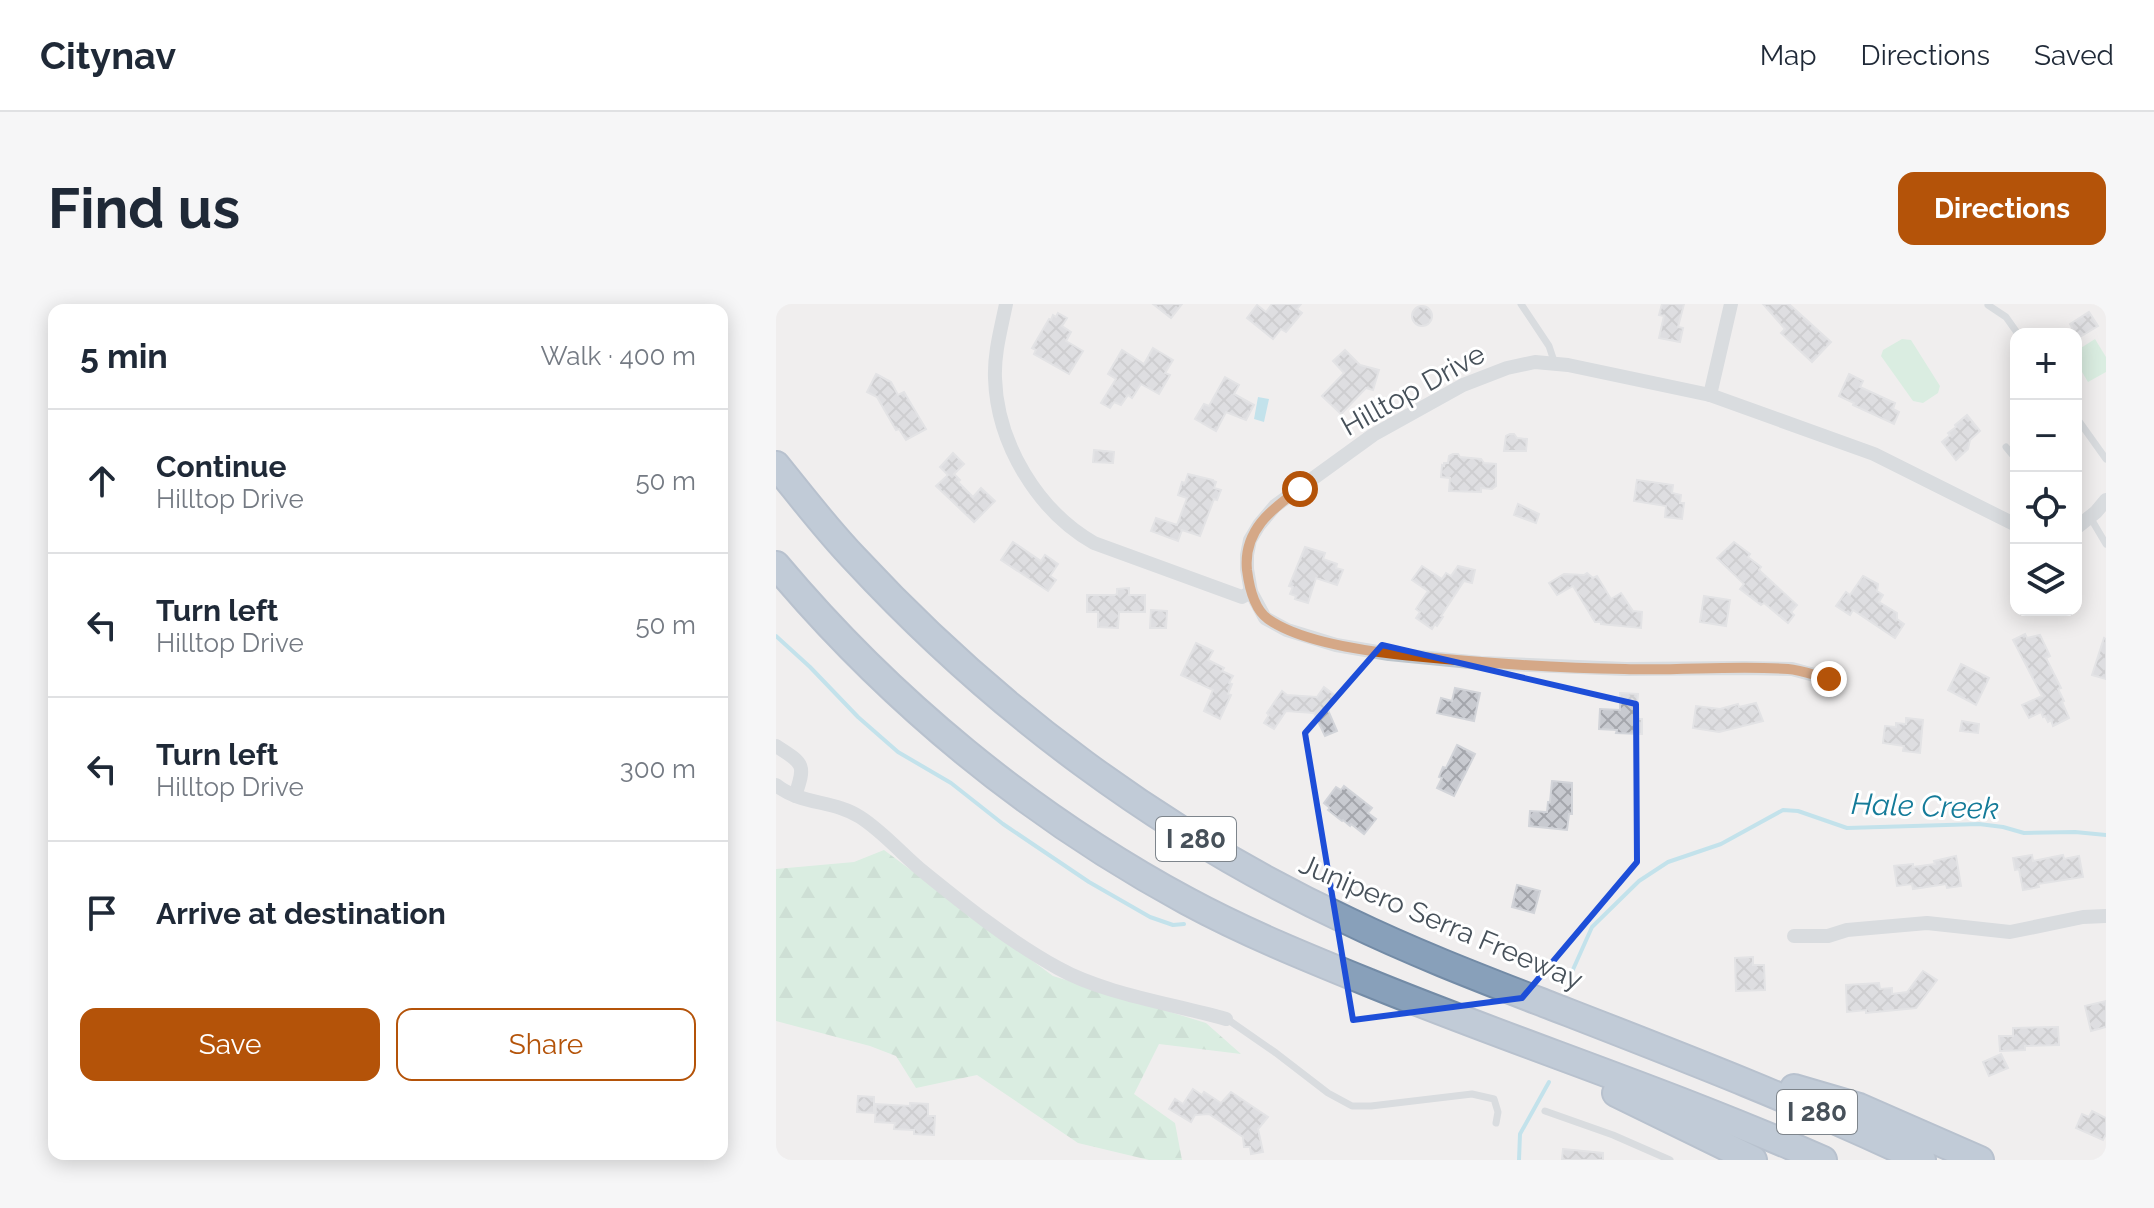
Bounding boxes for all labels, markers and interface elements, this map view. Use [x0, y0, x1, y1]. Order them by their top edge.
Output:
text: Citynav [40, 33, 176, 78]
text: Map [1760, 39, 1817, 72]
text: Directions [1861, 39, 1990, 72]
text: Saved [2034, 39, 2114, 72]
button: Directions [1898, 172, 2106, 245]
text: Find us [48, 175, 240, 241]
map controls [2010, 328, 2082, 616]
button: + [2010, 328, 2082, 400]
text: 5 min [80, 336, 168, 376]
street label: Hilltop Drive [1335, 337, 1491, 443]
text: Walk · 400 m [540, 341, 696, 371]
button: − [2010, 400, 2082, 472]
text: Continue [156, 449, 287, 484]
icon: ahead [80, 459, 124, 503]
text: 50 m [635, 466, 696, 496]
route start [1282, 471, 1318, 507]
button: locate [2010, 472, 2082, 544]
text: Hilltop Drive [156, 484, 304, 514]
button: layers [2010, 544, 2082, 616]
text: Turn left [156, 593, 278, 628]
icon: left [80, 603, 124, 647]
text: 50 m [635, 610, 696, 640]
text: Hilltop Drive [156, 628, 304, 658]
route end [1811, 661, 1847, 697]
text: Turn left [156, 737, 278, 772]
icon: left [80, 747, 124, 791]
text: 300 m [620, 754, 696, 784]
text: Hilltop Drive [156, 772, 304, 802]
water label: Hale Creek [1850, 786, 2000, 826]
road number: I 280 [1156, 817, 1236, 861]
street label: Junipero Serra Freeway [1294, 847, 1588, 997]
icon: arrive [80, 891, 124, 935]
text: Arrive at destination [156, 896, 446, 931]
button: Save [80, 1008, 380, 1081]
button: Share [396, 1008, 696, 1081]
road number: I 280 [1777, 1090, 1857, 1134]

